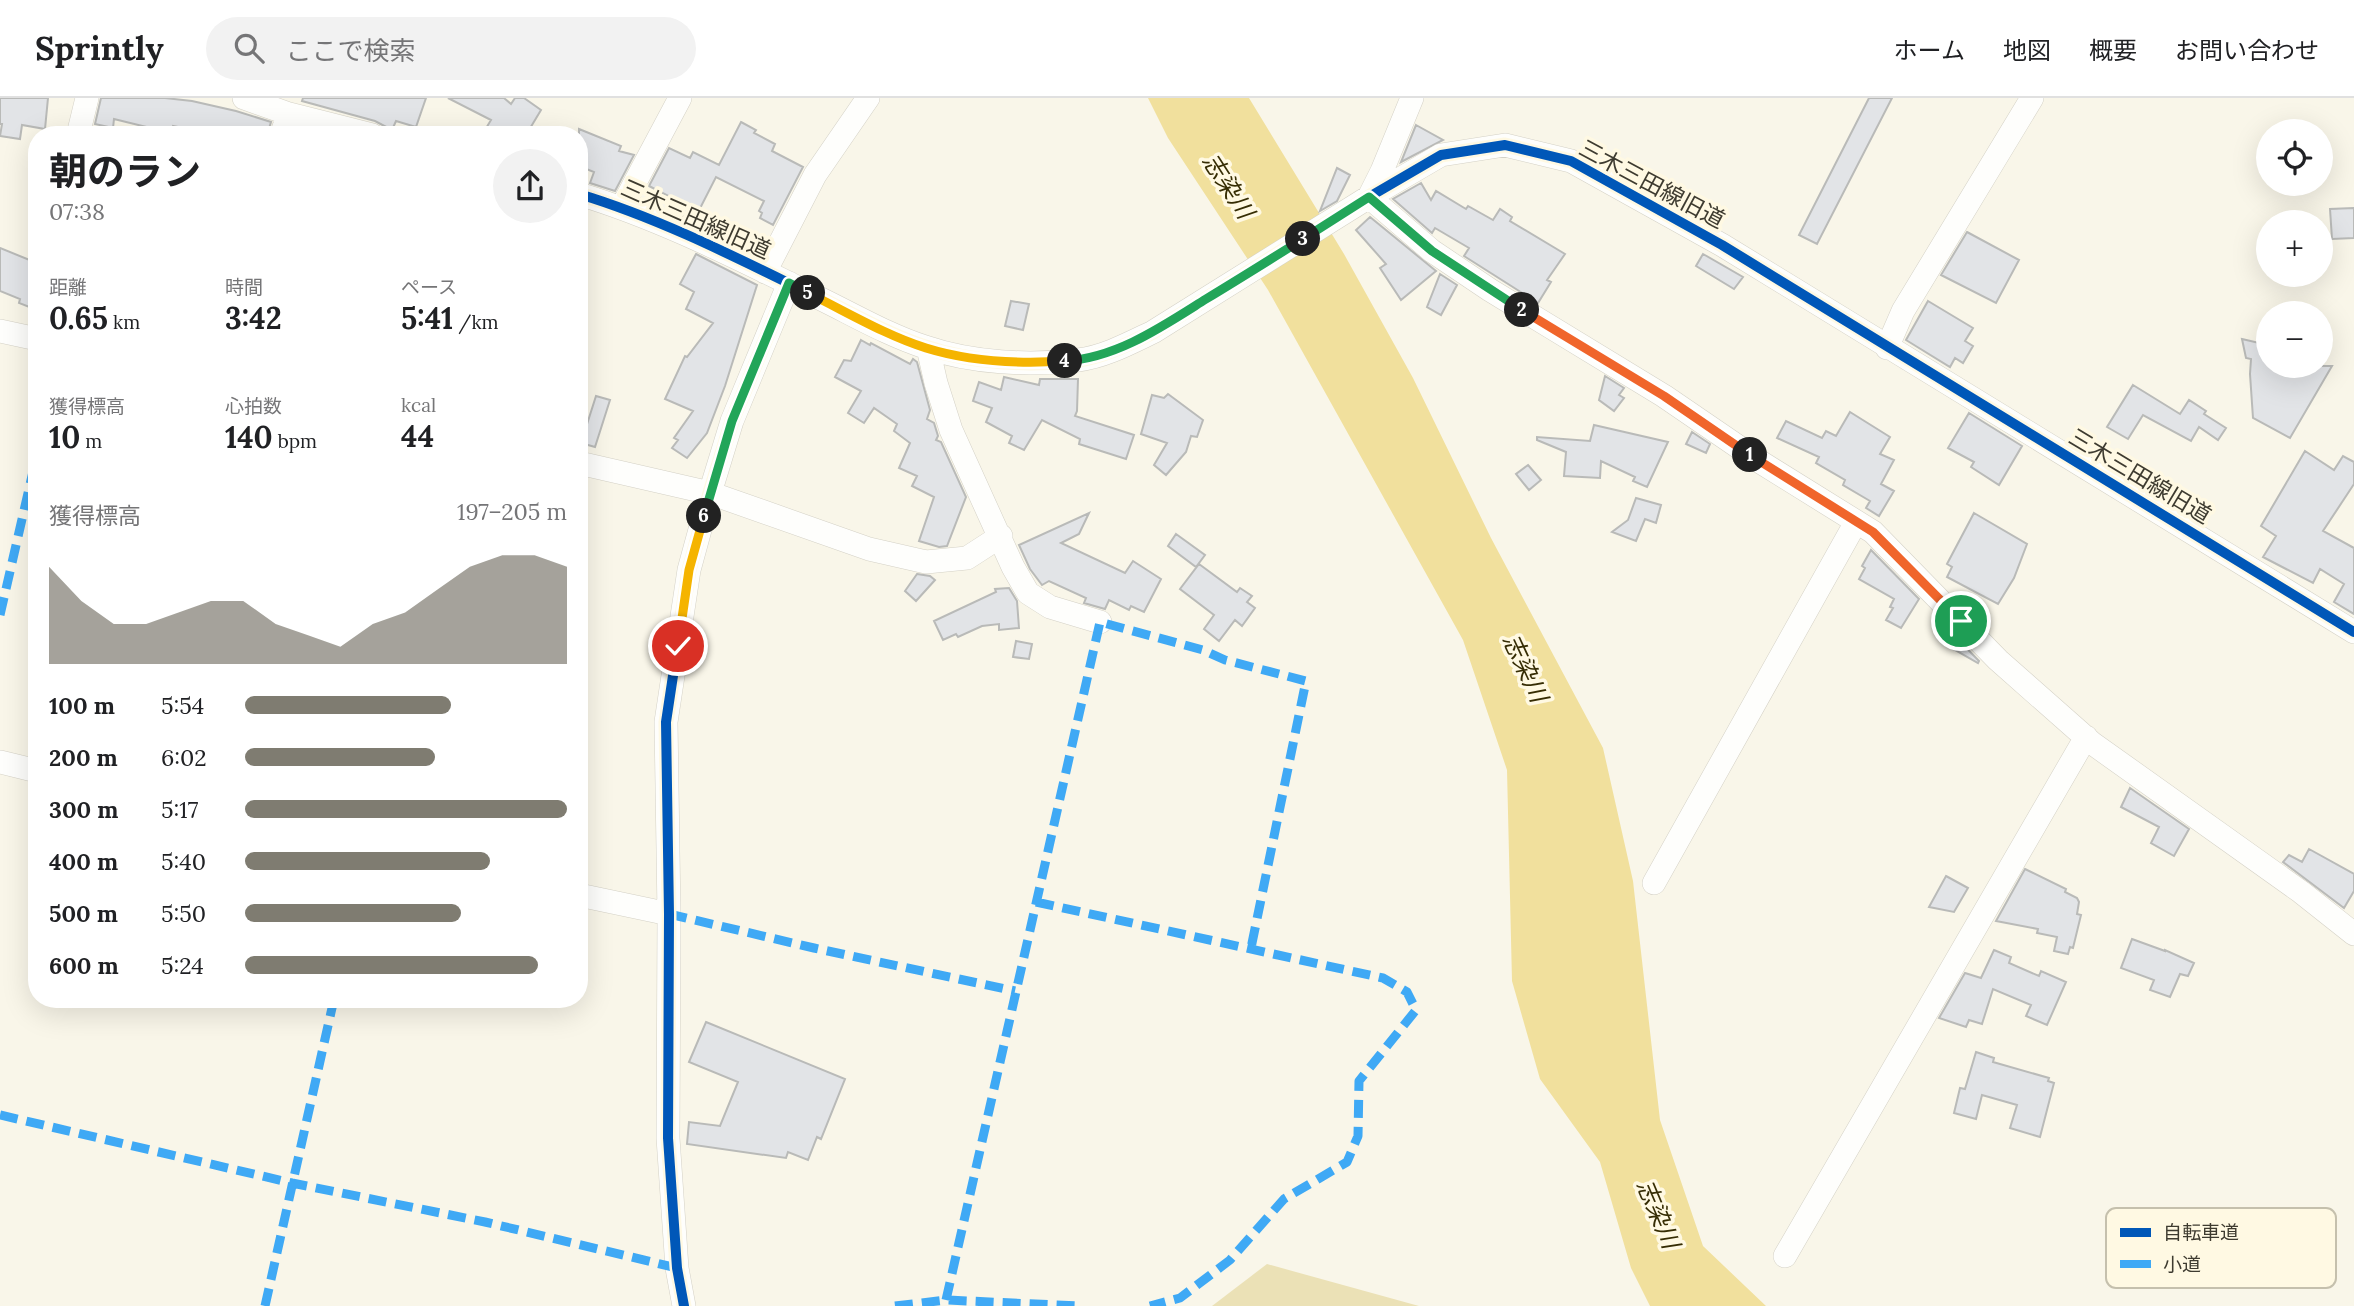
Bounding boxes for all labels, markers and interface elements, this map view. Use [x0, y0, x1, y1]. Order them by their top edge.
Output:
search box [206, 17, 696, 80]
text: Sprintly [35, 27, 164, 69]
icon: search [230, 29, 268, 67]
text: ここで検索 [286, 34, 416, 67]
text: ホーム [1894, 35, 1965, 66]
text: 地図 [2003, 35, 2051, 66]
text: 概要 [2089, 35, 2137, 66]
text: お問い合わせ [2175, 35, 2319, 66]
map controls [2256, 119, 2333, 378]
button: locate [2256, 119, 2333, 196]
street label: 三木三田線旧道 [1574, 133, 1730, 234]
text: 朝のラン [49, 147, 201, 195]
water label: 志染川 [1196, 147, 1263, 227]
button: share [493, 149, 567, 223]
street label: 三木三田線旧道 [617, 173, 776, 265]
text: 07:38 [49, 197, 105, 226]
button: + [2256, 210, 2333, 287]
pin: 3 [1286, 222, 1320, 256]
text: 3 [1297, 226, 1308, 250]
text: 距離 [49, 275, 87, 299]
text: 時間 [225, 275, 263, 299]
text: ペース [401, 275, 457, 299]
pin: 5 [790, 276, 826, 310]
text: 5 [802, 280, 813, 304]
pin: 2 [1504, 292, 1540, 328]
text: 2 [1516, 297, 1527, 321]
text: 0.65 [49, 299, 108, 337]
text: 3:42 [225, 299, 282, 337]
text: 5:41 [401, 299, 453, 337]
button: − [2256, 301, 2333, 378]
text: km [108, 310, 140, 334]
text: /km [453, 310, 499, 334]
pin: 4 [1048, 344, 1082, 378]
text: 4 [1059, 348, 1070, 372]
text: kcal [401, 393, 436, 417]
text: 獲得標高 [49, 394, 125, 418]
text: 心拍数 [225, 394, 282, 418]
text: 44 [401, 417, 434, 455]
text: 10 [49, 418, 80, 456]
text: 140 [225, 418, 273, 456]
street label: 三木三田線旧道 [2064, 422, 2217, 529]
text: m [80, 429, 102, 453]
text: bpm [273, 429, 317, 453]
pin: 1 [1732, 438, 1768, 472]
text: 1 [1746, 442, 1753, 466]
text: 197–205 m [457, 497, 567, 526]
pin: 6 [686, 498, 722, 534]
text: 獲得標高 [49, 501, 141, 530]
text: 6 [698, 503, 709, 527]
pin [1931, 591, 1991, 651]
icon: arrive [1942, 602, 1980, 640]
pin [648, 616, 708, 676]
icon: check [659, 627, 697, 665]
water label: 志染川 [1496, 629, 1556, 710]
text: 100 m [49, 691, 115, 720]
text: 5:54 [161, 691, 204, 720]
text: 200 m [49, 743, 118, 772]
text: 6:02 [161, 743, 207, 772]
text: 300 m [49, 795, 118, 824]
text: 5:17 [161, 795, 198, 824]
text: 400 m [49, 847, 118, 876]
text: 5:40 [161, 847, 206, 876]
text: 500 m [49, 899, 118, 928]
text: 5:50 [161, 899, 206, 928]
text: 600 m [49, 951, 119, 980]
text: 5:24 [161, 951, 204, 980]
water label: 志染川 [1630, 1175, 1688, 1256]
legend [2106, 1208, 2336, 1288]
text: 自転車道 [2163, 1220, 2239, 1244]
text: 小道 [2163, 1252, 2201, 1276]

